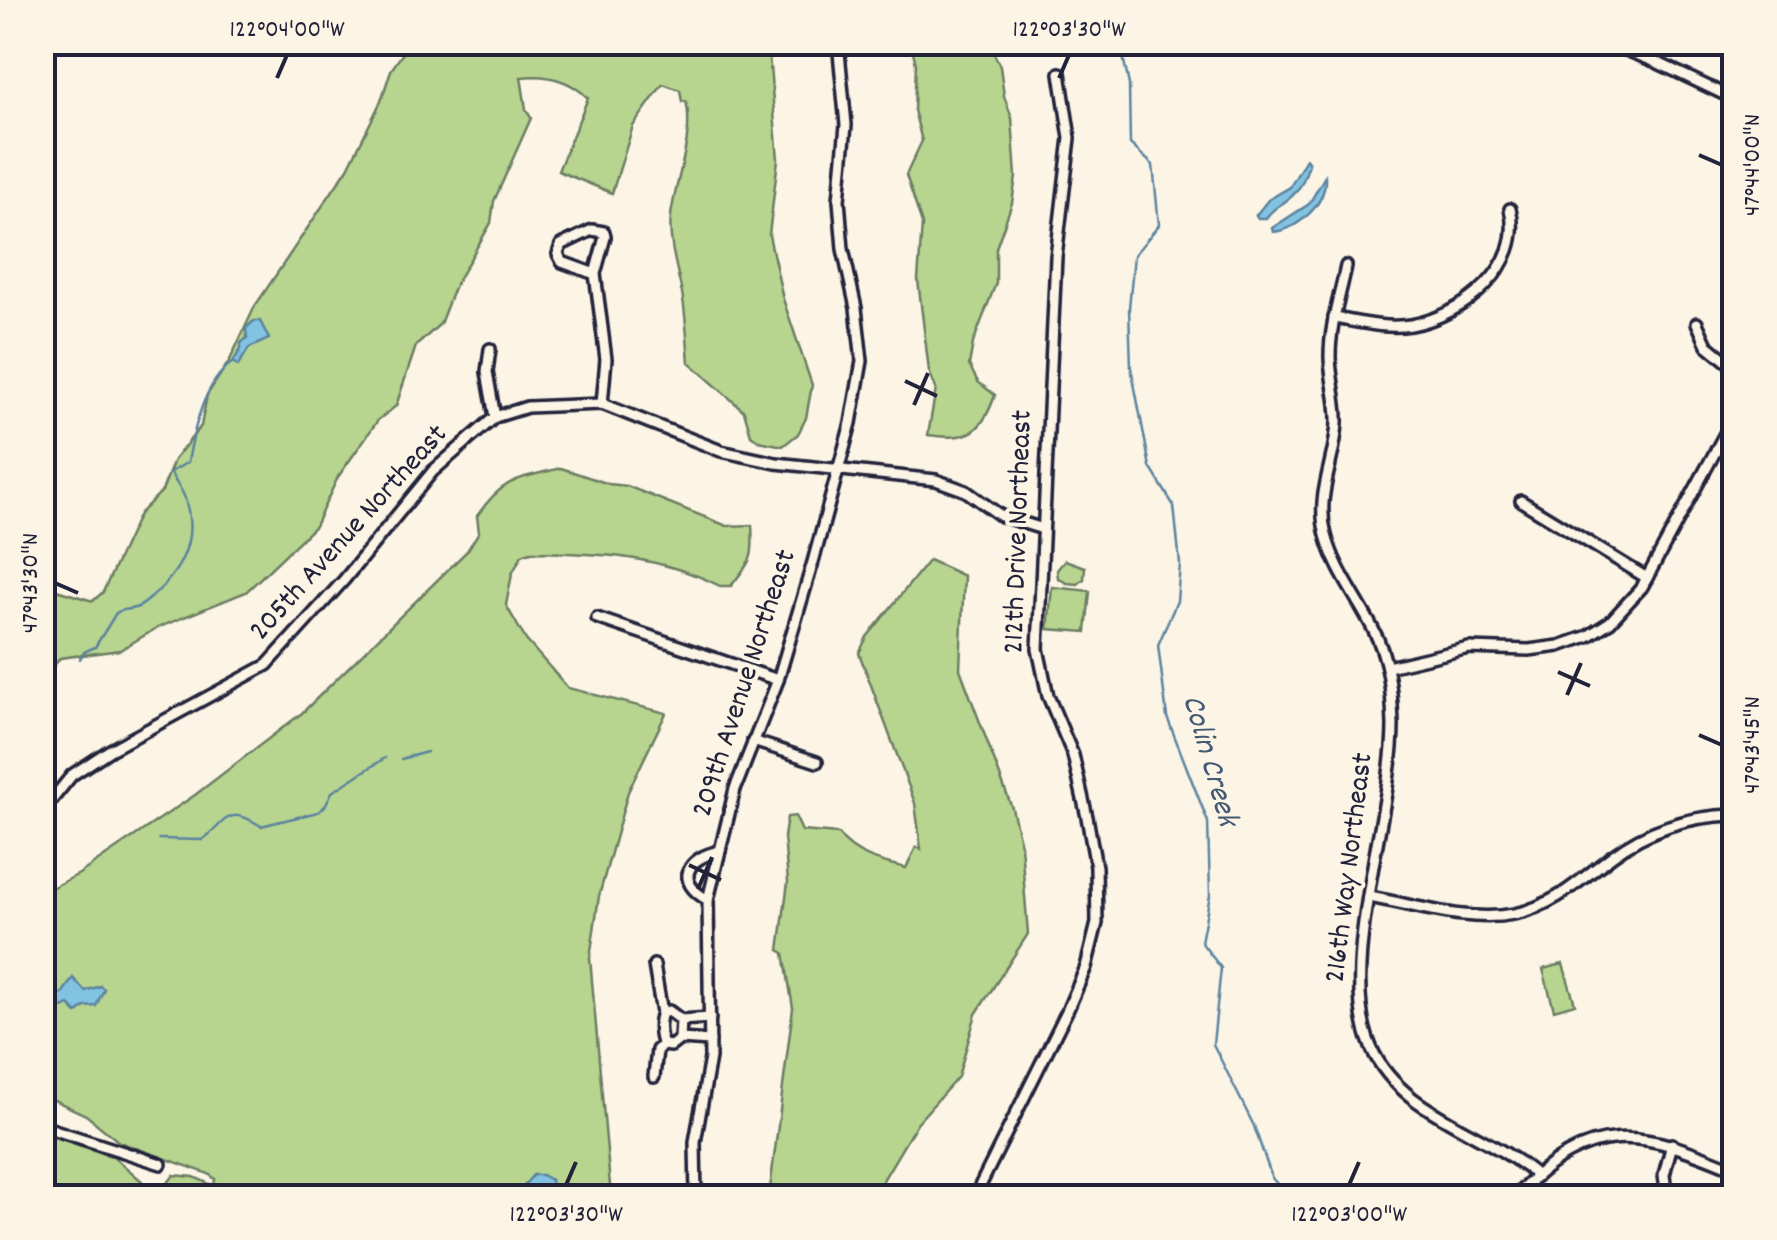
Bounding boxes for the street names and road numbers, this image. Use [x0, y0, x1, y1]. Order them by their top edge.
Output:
street label: 212th Drive Northeast [994, 409, 1046, 655]
street label: 205th Avenue Northeast [241, 416, 459, 652]
street label: 209th Avenue Northeast [682, 545, 810, 823]
street label: 216th Way Northeast [1316, 751, 1386, 985]

